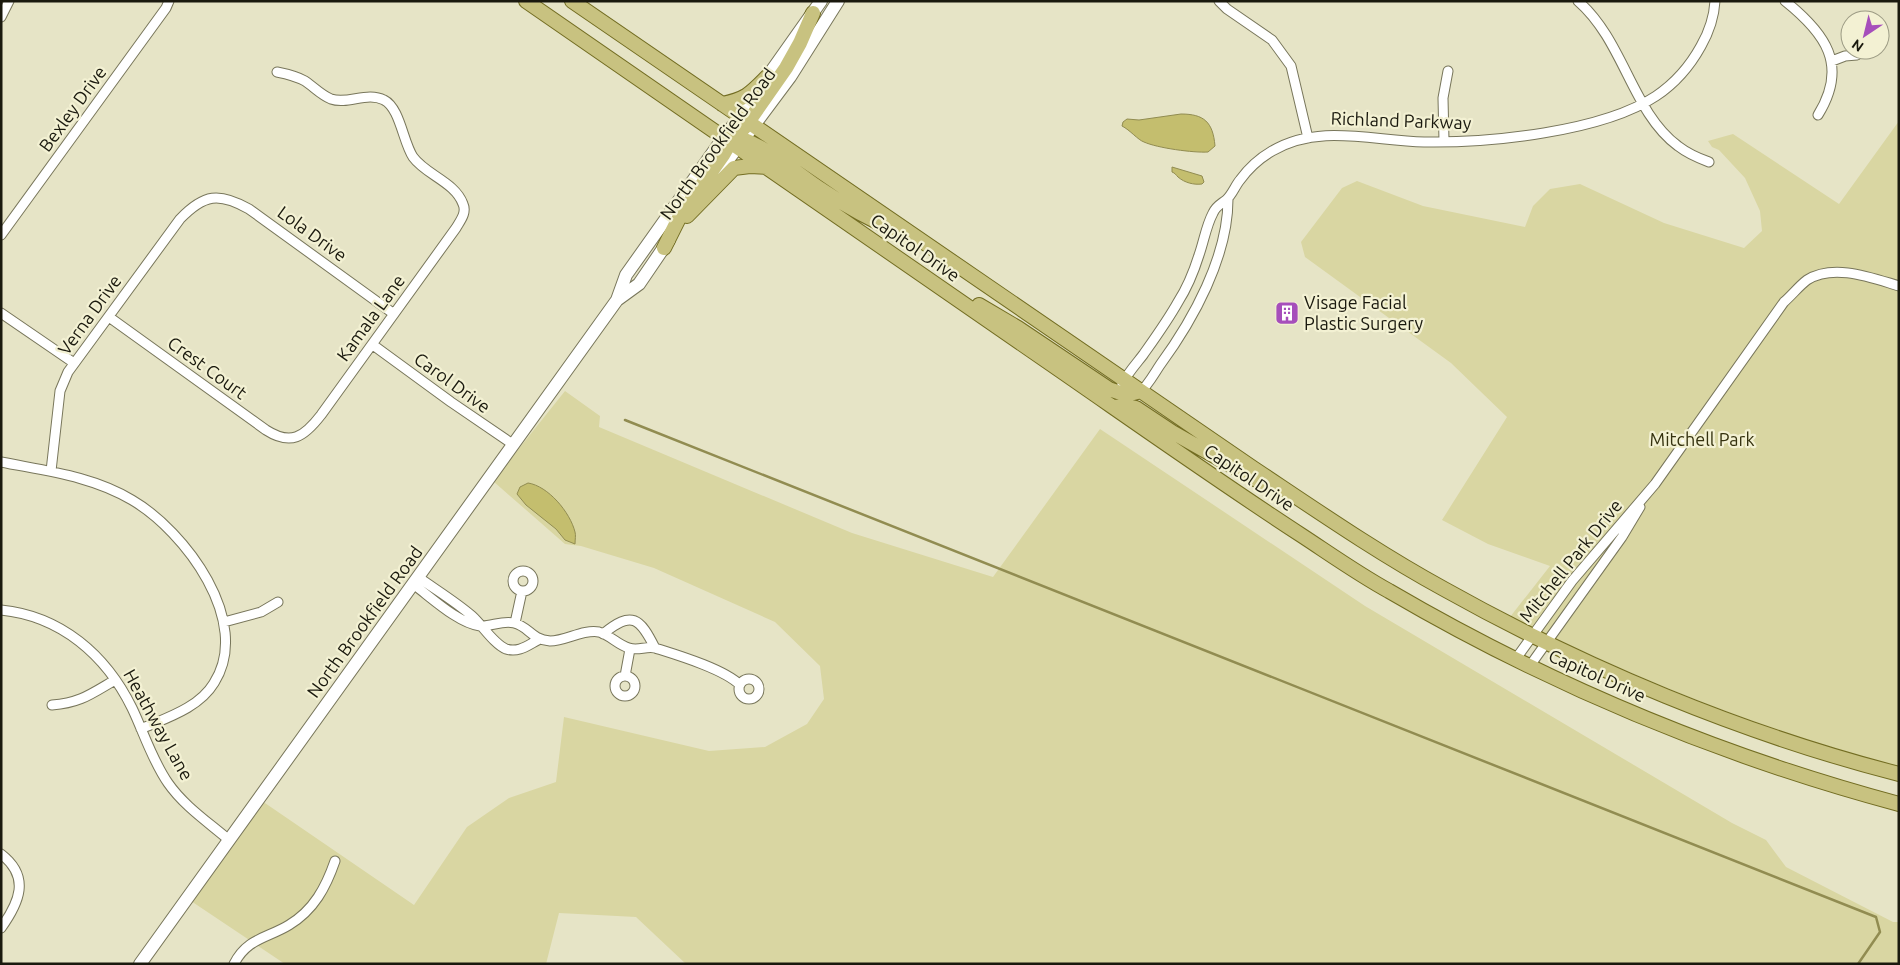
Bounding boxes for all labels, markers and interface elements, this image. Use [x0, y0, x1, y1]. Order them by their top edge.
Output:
north arrow [1840, 10, 1890, 60]
text: N [1849, 36, 1866, 55]
street label: Bexley Drive [35, 62, 110, 155]
street label: North Brookfield Road [656, 64, 779, 223]
street label: Richland Parkway [1330, 108, 1472, 132]
street label: Lola Drive [274, 201, 351, 265]
street label: Capitol Drive [867, 209, 964, 285]
street label: Kamala Lane [332, 270, 408, 364]
street label: Verna Drive [54, 271, 125, 358]
place label: Visage Facial Plastic Surgery [1304, 292, 1424, 333]
building icon: Visage Facial Plastic Surgery [1274, 300, 1300, 326]
street label: Crest Court [164, 332, 251, 402]
street label: Carol Drive [411, 348, 494, 416]
park label: Mitchell Park [1650, 429, 1754, 449]
street label: Capitol Drive [1201, 440, 1298, 515]
street label: Mitchell Park Drive [1515, 495, 1626, 626]
street label: North Brookfield Road [303, 542, 426, 701]
street label: Capitol Drive [1546, 645, 1649, 705]
street label: Heathway Lane [120, 666, 198, 783]

